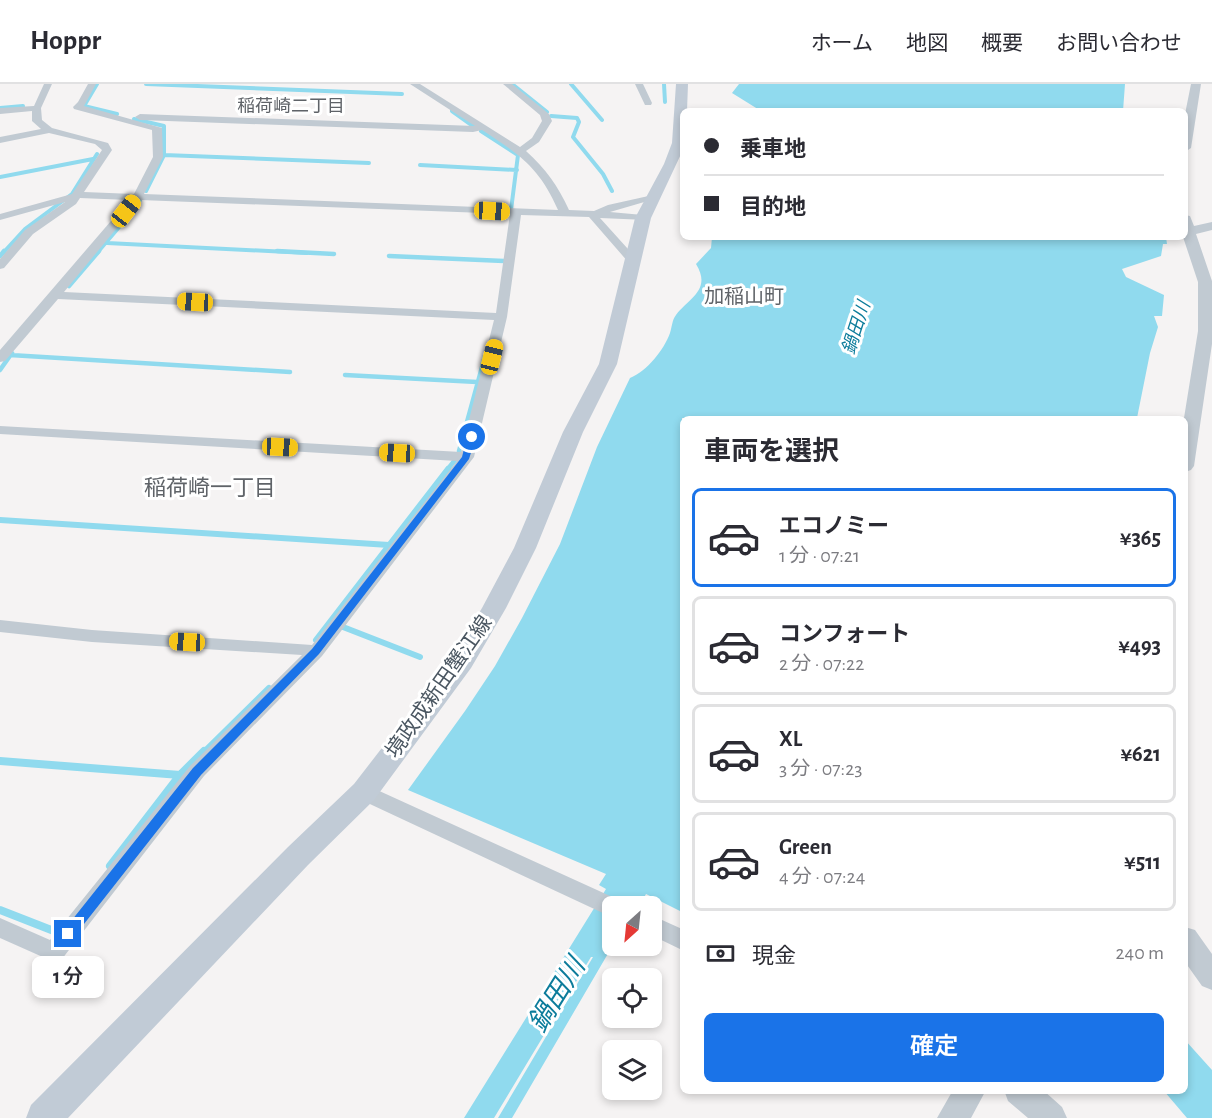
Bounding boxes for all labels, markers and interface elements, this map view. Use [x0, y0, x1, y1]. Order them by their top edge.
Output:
text: Hoppr [30, 27, 101, 55]
text: ホーム [811, 33, 873, 54]
text: 地図 [906, 33, 948, 54]
text: 概要 [981, 33, 1023, 54]
text: お問い合わせ [1056, 33, 1182, 54]
district label: 稲荷崎二丁目 [237, 97, 345, 116]
text: 乗車地 [740, 138, 806, 160]
car [108, 191, 144, 231]
text: 目的地 [740, 196, 806, 218]
car [474, 201, 510, 221]
district label: 加稲山町 [704, 286, 784, 307]
car [177, 292, 213, 312]
water label: 鍋田川 [838, 297, 875, 356]
car [479, 337, 505, 377]
route start [458, 423, 485, 450]
car [262, 437, 298, 457]
text: 車両を選択 [704, 438, 839, 465]
car [379, 443, 415, 463]
district label: 稲荷崎一丁目 [144, 476, 276, 499]
icon: car [707, 511, 761, 565]
text: エコノミー [779, 515, 889, 537]
text: ¥365 [1120, 527, 1161, 549]
text: 1 分 · 07:21 [779, 546, 860, 566]
street label: 境政成新田蟹江線 [381, 612, 496, 762]
icon: car [707, 619, 761, 673]
text: コンフォート [779, 623, 910, 645]
car [169, 632, 205, 652]
text: ¥493 [1118, 635, 1161, 657]
text: 2 分 · 07:22 [779, 654, 864, 674]
icon: car [707, 727, 761, 781]
text: XL [779, 728, 802, 750]
text: ¥621 [1121, 743, 1161, 765]
text: 3 分 · 07:23 [779, 759, 863, 779]
icon: car [707, 835, 761, 889]
text: Green [779, 836, 832, 858]
text: ¥511 [1124, 851, 1161, 873]
text: 4 分 · 07:24 [779, 867, 865, 887]
north arrow [602, 896, 662, 956]
map controls [602, 896, 662, 1100]
route end [54, 920, 81, 947]
icon: cash [704, 937, 737, 970]
text: 240 m [1115, 943, 1164, 963]
text: 現金 [752, 945, 796, 967]
water label: 鍋田川 [523, 950, 592, 1036]
callout: 1 分 [32, 955, 104, 997]
text: 1 分 [53, 967, 83, 987]
button: locate [602, 968, 662, 1028]
button: 確定 [704, 1013, 1164, 1082]
button: layers [602, 1040, 662, 1100]

